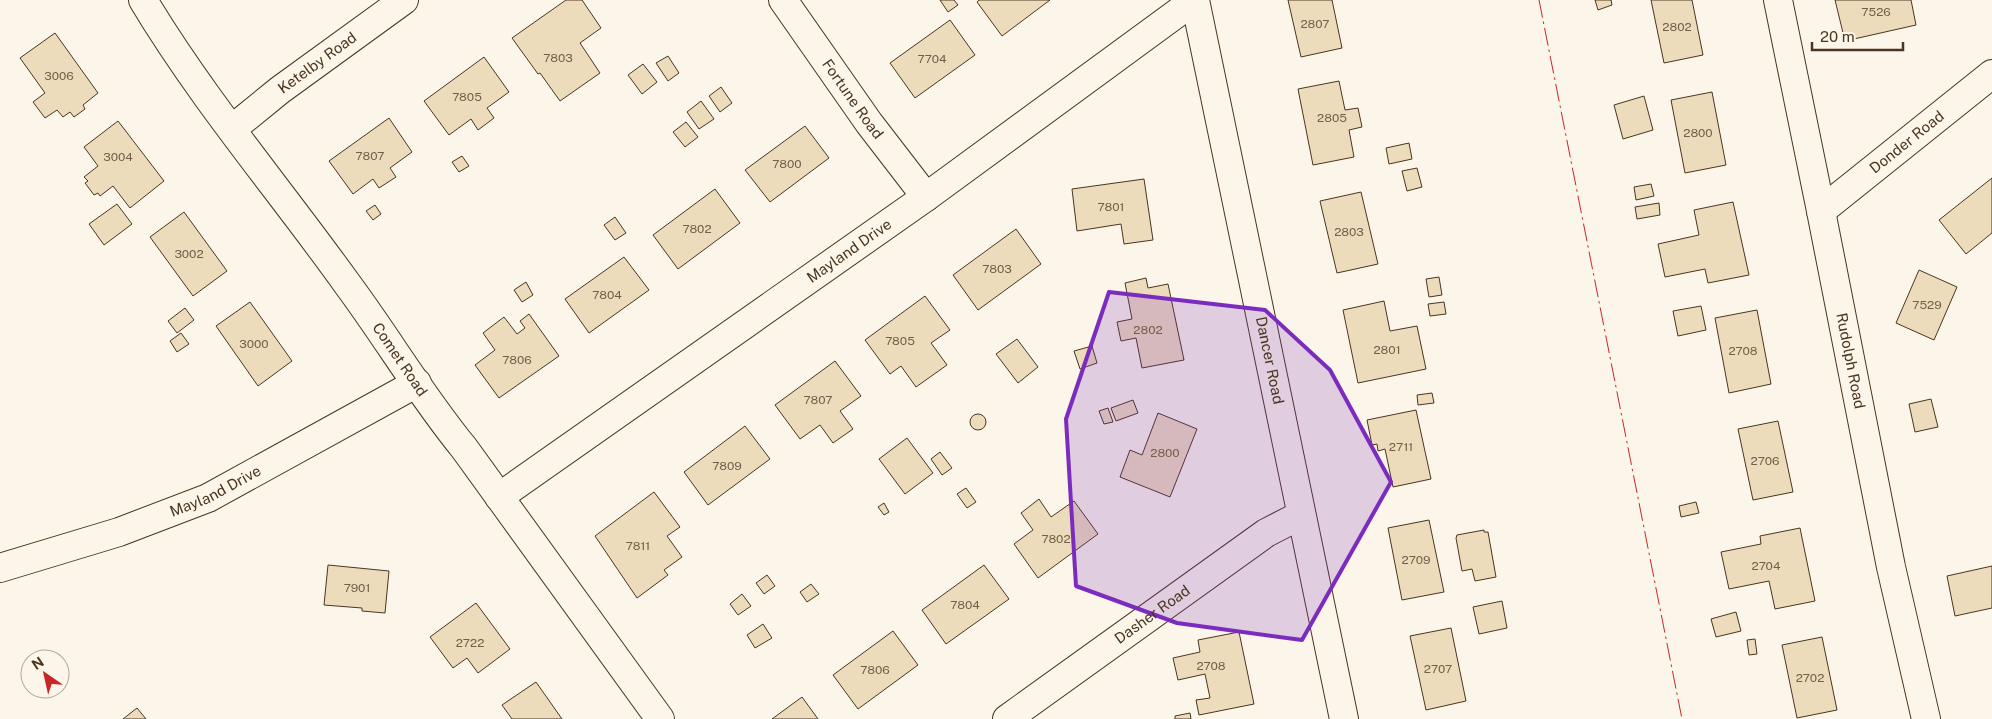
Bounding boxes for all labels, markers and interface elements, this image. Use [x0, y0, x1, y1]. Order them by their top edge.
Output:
house number: 7526 [1861, 5, 1891, 19]
house number: 2807 [1300, 17, 1330, 31]
house number: 2802 [1662, 20, 1692, 34]
scale bar [1812, 20, 1903, 52]
street label: Ketelby Road [275, 28, 360, 97]
text: 20 m [1820, 28, 1855, 45]
house number: 7803 [543, 51, 573, 65]
house number: 7704 [917, 52, 947, 66]
street label: Fortune Road [819, 56, 887, 142]
house number: 3006 [44, 69, 74, 83]
house number: 7805 [452, 90, 482, 104]
street label: Donder Road [1866, 107, 1947, 177]
house number: 2805 [1317, 111, 1347, 125]
house number: 2800 [1683, 126, 1713, 140]
house number: 7807 [356, 149, 385, 163]
house number: 3004 [103, 150, 133, 164]
house number: 7800 [772, 157, 802, 171]
house number: 7801 [1098, 200, 1124, 214]
street label: Mayland Drive [803, 215, 894, 286]
house number: 7802 [682, 222, 712, 236]
house number: 2803 [1334, 225, 1364, 239]
house number: 3002 [174, 247, 204, 261]
house number: 7803 [982, 262, 1012, 276]
house number: 7804 [592, 288, 622, 302]
house number: 7529 [1912, 298, 1942, 312]
street label: Rudolph Road [1833, 311, 1869, 410]
street label: Dancer Road [1253, 315, 1288, 406]
street label: Comet Road [369, 319, 431, 399]
house number: 2802 [1133, 323, 1163, 337]
house number: 7805 [885, 334, 915, 348]
house number: 3000 [239, 337, 269, 351]
house number: 2801 [1373, 343, 1401, 357]
house number: 2708 [1728, 344, 1758, 358]
house number: 7806 [502, 353, 532, 367]
house number: 7807 [804, 393, 833, 407]
house number: 2711 [1389, 440, 1413, 454]
house number: 2800 [1150, 446, 1180, 460]
house number: 2706 [1751, 454, 1779, 468]
house number: 7809 [712, 459, 742, 473]
street label: Mayland Drive [167, 462, 264, 520]
house number: 7802 [1041, 532, 1071, 546]
house number: 7811 [626, 539, 650, 553]
house number: 2709 [1402, 553, 1430, 567]
house number: 2704 [1752, 559, 1781, 573]
house number: 7901 [344, 581, 370, 595]
street label: Dasher Road [1111, 581, 1193, 647]
house number: 7804 [950, 598, 980, 612]
house number: 2722 [456, 636, 484, 650]
north arrow [20, 649, 70, 699]
text: N [29, 654, 47, 673]
house number: 2708 [1196, 659, 1226, 673]
house number: 2707 [1424, 662, 1452, 676]
house number: 7806 [860, 663, 890, 677]
house number: 2702 [1796, 671, 1824, 685]

